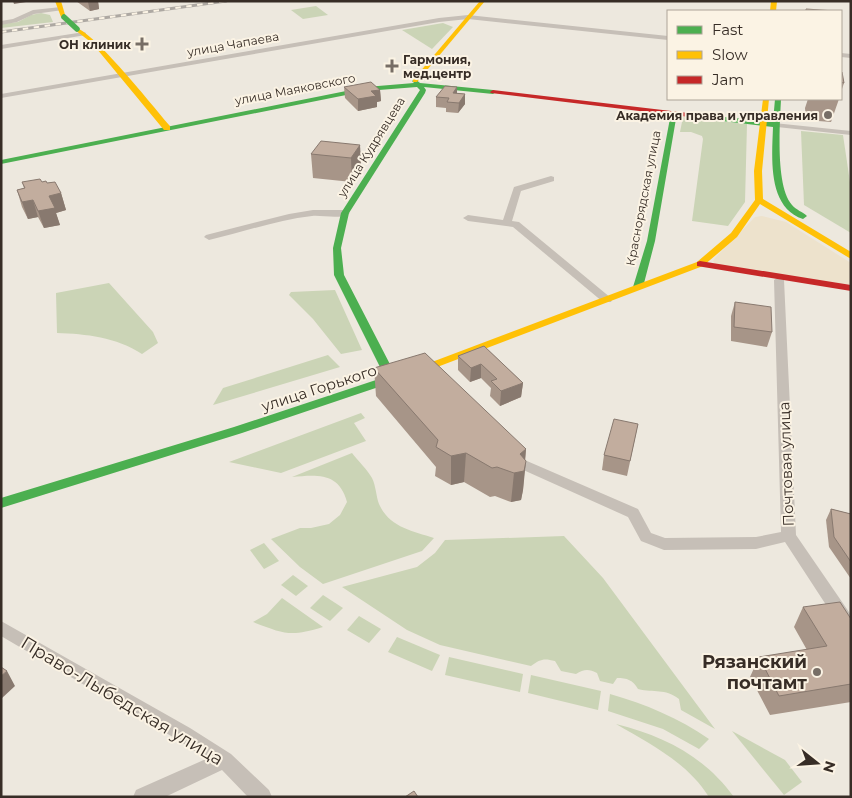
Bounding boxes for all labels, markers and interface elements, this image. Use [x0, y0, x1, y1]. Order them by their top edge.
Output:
legend [667, 10, 842, 100]
text: Fast [712, 20, 743, 39]
street label: улица Чапаева [185, 29, 280, 60]
place label: ОН клиник [59, 37, 131, 52]
marker: ОН клиник [135, 37, 149, 51]
text: Slow [712, 45, 748, 64]
place label: Гармония, мед.центр [403, 52, 471, 81]
marker: Гармония, мед.центр [385, 59, 399, 73]
street label: улица Маяковского [233, 70, 357, 108]
text: Jam [711, 70, 744, 89]
street label: улица Кудрявцева [334, 94, 408, 201]
place label: Академия права и управления [616, 108, 818, 123]
marker: Академия права и управления [822, 109, 834, 121]
street label: Краснорядская улица [623, 129, 663, 267]
street label: улица Горького [258, 360, 379, 416]
street label: Почтовая улица [774, 401, 798, 527]
street label: Право-Лыбедская улица [17, 632, 227, 770]
place label: Рязанский почтамт [702, 651, 807, 694]
marker: Рязанский почтамт [811, 666, 823, 678]
north arrow [792, 738, 842, 788]
text: N [819, 759, 840, 775]

